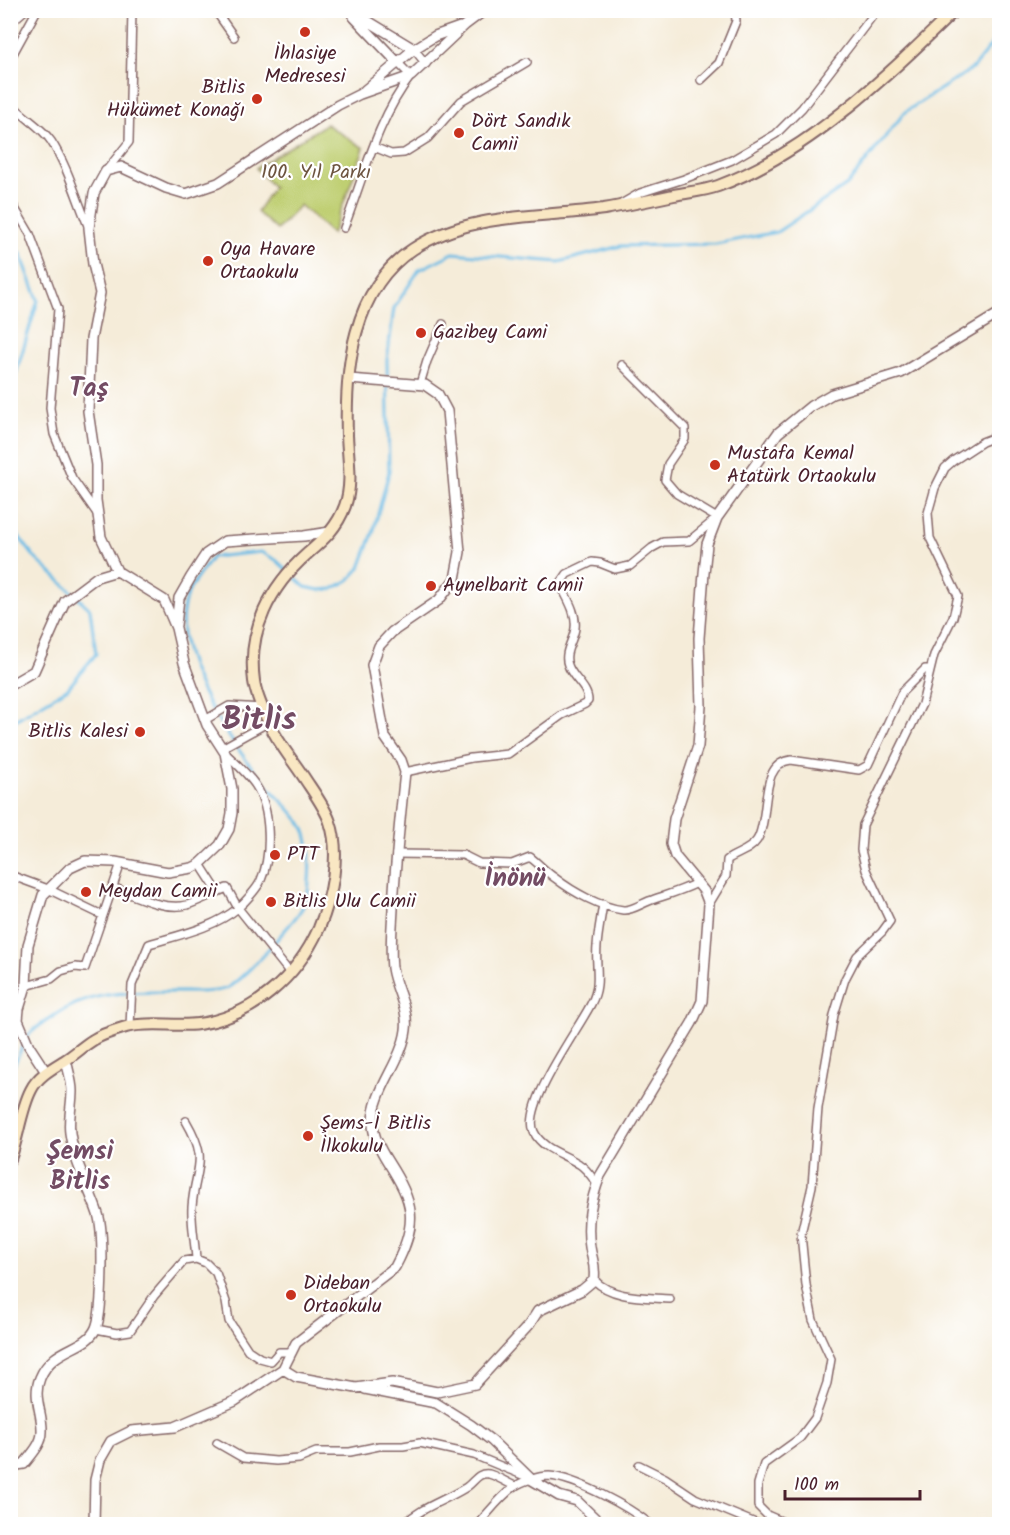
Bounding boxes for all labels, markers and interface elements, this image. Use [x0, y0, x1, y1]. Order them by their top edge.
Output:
marker: İhlasiye Medresesi [298, 25, 312, 39]
place label: İhlasiye Medresesi [264, 38, 347, 93]
place label: Bitlis Hükümet Konağı [107, 72, 245, 127]
marker: Bitlis Hükümet Konağı [250, 92, 264, 106]
place label: Dört Sandık Camii [471, 106, 571, 161]
marker: Dört Sandık Camii [452, 126, 466, 140]
park label: 100. Yıl Parkı [261, 157, 371, 189]
place label: Oya Havare Ortaokulu [220, 234, 315, 289]
marker: Oya Havare Ortaokulu [201, 254, 215, 268]
place label: Gazibey Cami [433, 317, 548, 349]
marker: Gazibey Cami [414, 326, 428, 340]
district label: Taş [69, 368, 109, 410]
place label: Mustafa Kemal Atatürk Ortaokulu [727, 438, 877, 493]
marker: Mustafa Kemal Atatürk Ortaokulu [708, 458, 722, 472]
place label: Aynelbarit Camii [443, 570, 584, 602]
marker: Aynelbarit Camii [424, 579, 438, 593]
district label: Bitlis [222, 695, 296, 746]
place label: Bitlis Kalesi [28, 716, 129, 748]
marker: Bitlis Kalesi [133, 725, 147, 739]
place label: PTT [287, 839, 322, 871]
marker: PTT [268, 848, 282, 862]
district label: İnönü [484, 858, 546, 900]
place label: Meydan Camii [98, 876, 218, 908]
marker: Meydan Camii [79, 885, 93, 899]
place label: Bitlis Ulu Camii [283, 886, 417, 918]
marker: Bitlis Ulu Camii [264, 895, 278, 909]
place label: Şems-İ Bitlis İlkokulu [320, 1108, 432, 1163]
marker: Şems-İ Bitlis İlkokulu [301, 1129, 315, 1143]
district label: Şemsi Bitlis [47, 1131, 115, 1203]
place label: Dideban Ortaokulu [303, 1268, 382, 1323]
marker: Dideban Ortaokulu [284, 1288, 298, 1302]
scale bar [785, 1463, 920, 1501]
text: 100 m [794, 1471, 839, 1500]

